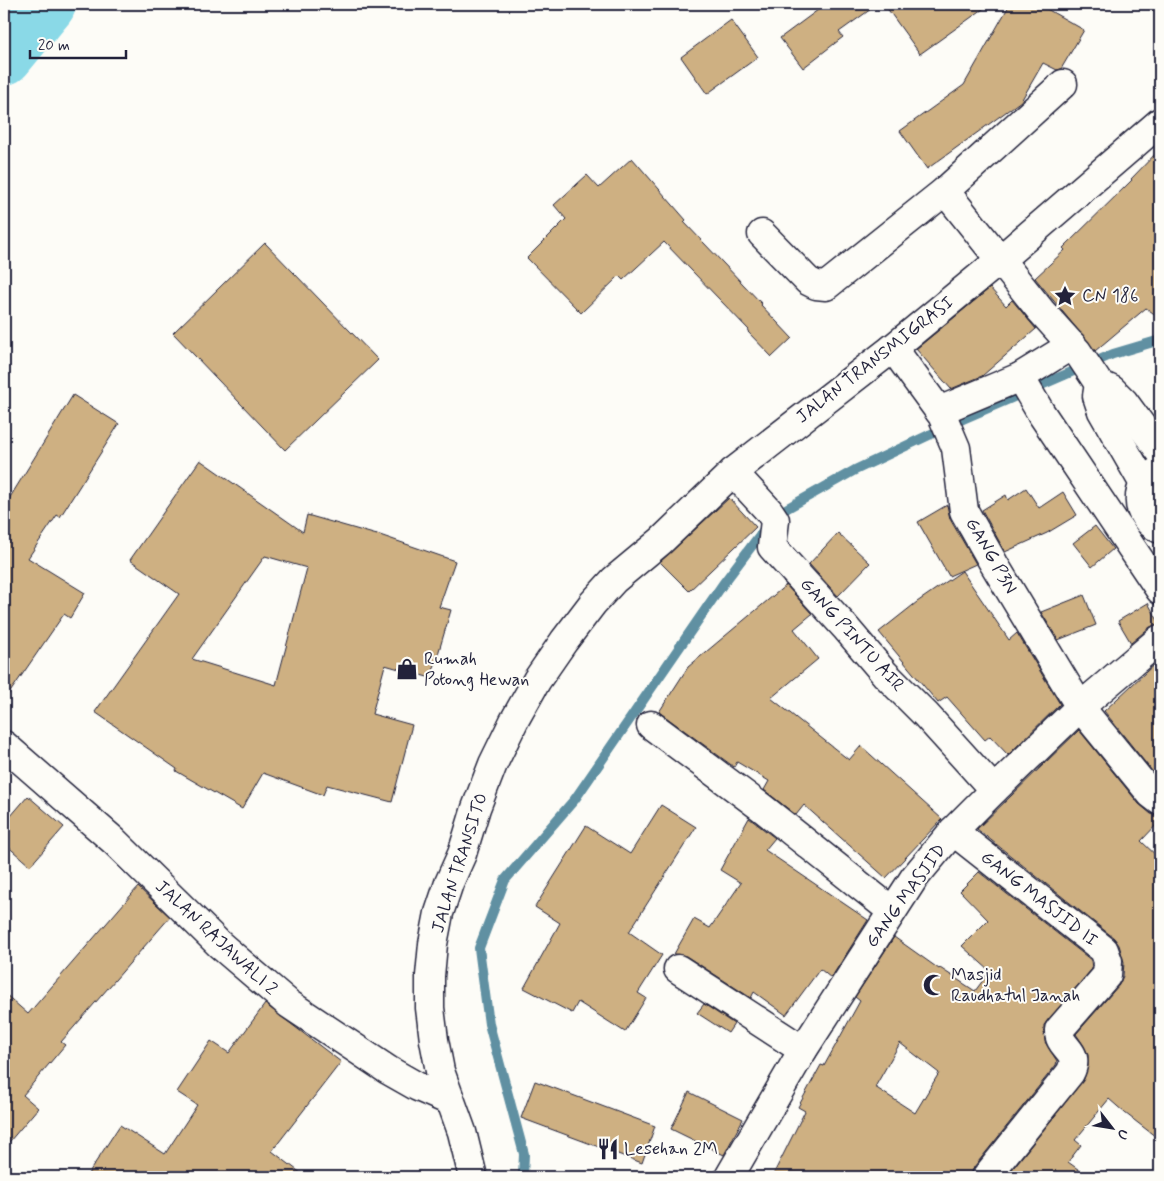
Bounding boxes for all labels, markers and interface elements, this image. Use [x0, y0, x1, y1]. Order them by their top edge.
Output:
scale bar [30, 28, 126, 60]
text: 20 m [38, 36, 70, 56]
place icon: CN 186 [1052, 283, 1078, 309]
place label: CN 186 [1082, 284, 1138, 308]
street label: JALAN TRANSMIGRASI [791, 291, 959, 429]
street label: GANG P3N [960, 514, 1022, 598]
street label: GANG PINTU AIR [794, 573, 910, 697]
place label: Rumah Potong Hewan [424, 647, 529, 692]
shop icon: Rumah Potong Hewan [394, 656, 420, 682]
street label: JALAN TRANSITO [426, 790, 494, 936]
street label: GANG MASJID [860, 839, 952, 953]
street label: GANG MASJID II [975, 846, 1103, 952]
street label: JALAN RAJAWALI 2 [150, 875, 282, 1001]
place label: Masjid Raudhatul Janah [951, 963, 1081, 1008]
mosque icon: Masjid Raudhatul Janah [921, 972, 947, 998]
north arrow [1086, 1104, 1136, 1154]
text: U [1112, 1126, 1132, 1143]
restaurant icon: Lesehan 2M [595, 1136, 621, 1162]
place label: Lesehan 2M [624, 1137, 718, 1161]

